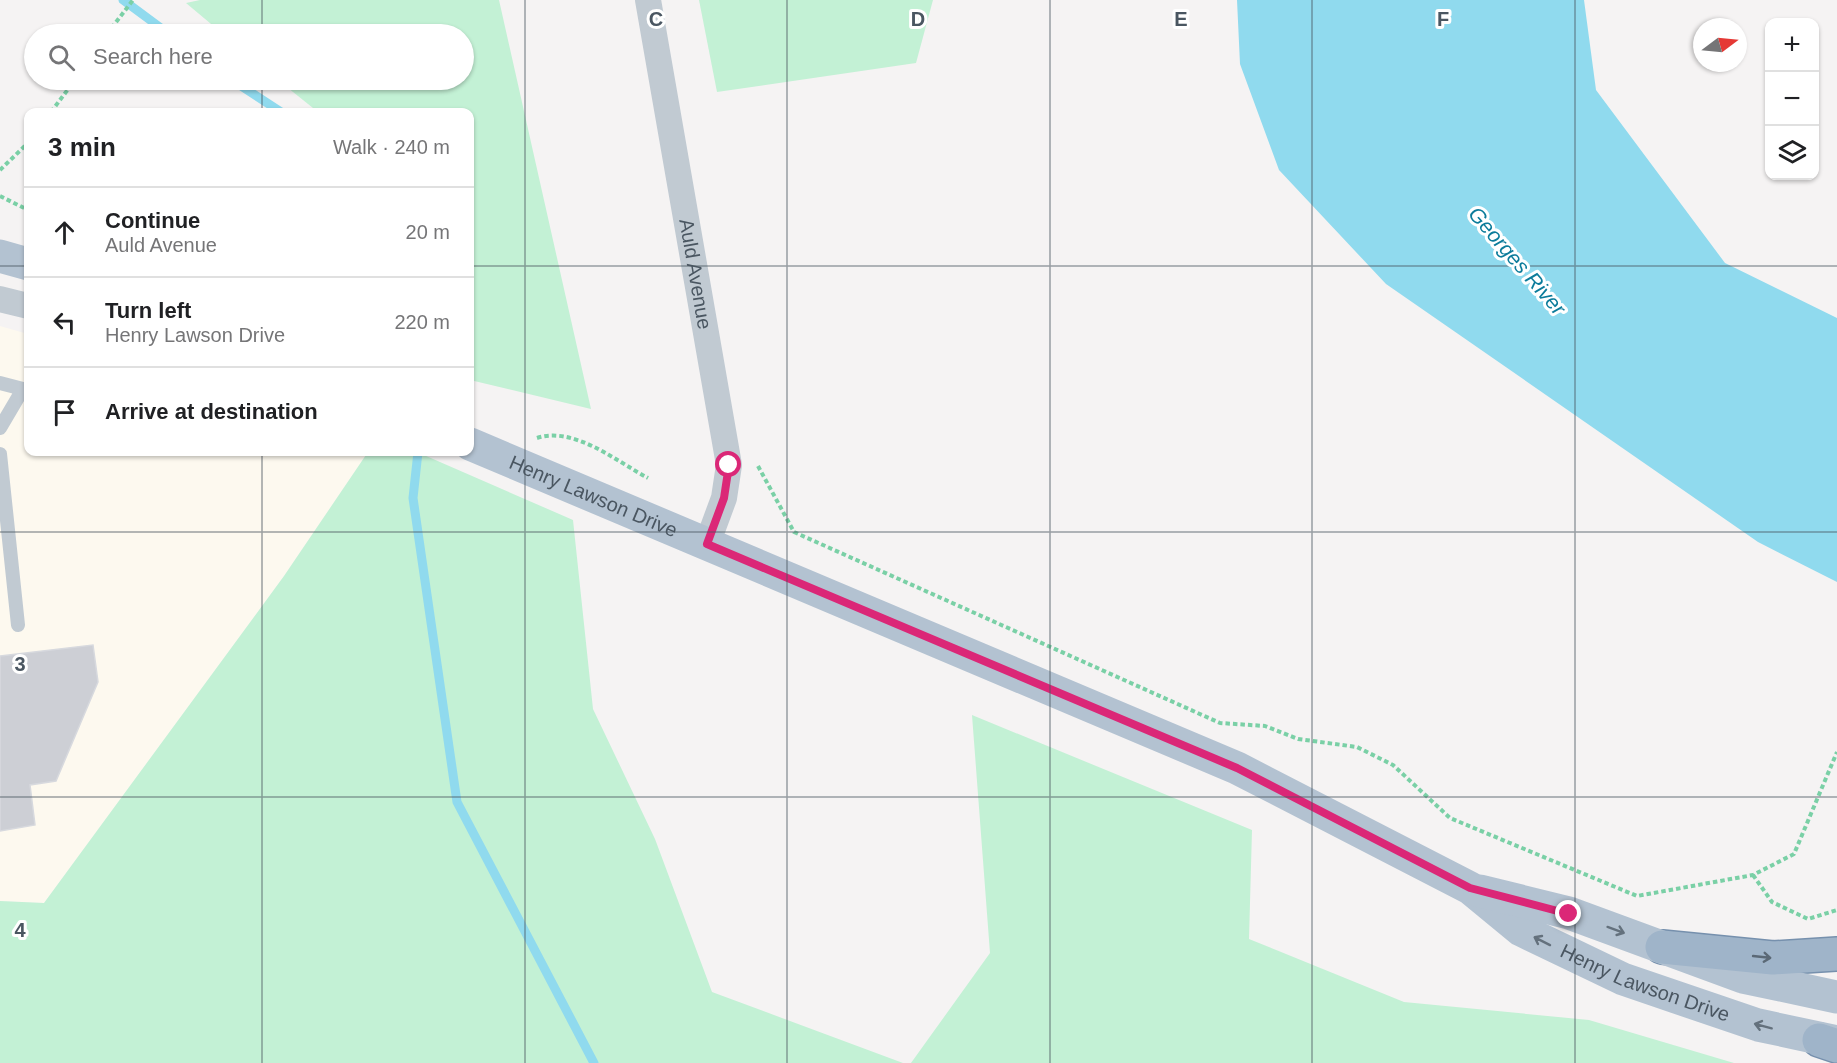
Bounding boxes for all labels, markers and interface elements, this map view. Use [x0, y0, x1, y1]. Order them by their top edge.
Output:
text: C [649, 8, 663, 30]
text: D [911, 8, 925, 30]
text: E [1174, 8, 1188, 30]
text: F [1437, 8, 1449, 30]
north arrow [1693, 18, 1747, 72]
map controls [1765, 18, 1819, 180]
button: + [1765, 18, 1819, 72]
search box [24, 24, 474, 90]
icon: search [45, 41, 78, 74]
text: Search here [93, 44, 213, 69]
button: − [1765, 72, 1819, 126]
button: layers [1765, 126, 1819, 180]
text: 3 min [48, 132, 116, 162]
text: Walk · 240 m [333, 136, 450, 158]
water label: Georges River [1464, 202, 1571, 320]
text: Continue [105, 208, 200, 233]
icon: ahead [48, 216, 81, 249]
street label: Auld Avenue [675, 217, 716, 331]
text: 20 m [406, 221, 450, 243]
text: Auld Avenue [105, 234, 217, 256]
text: Turn left [105, 298, 191, 323]
icon: left [48, 306, 81, 339]
text: 220 m [394, 311, 450, 333]
text: Henry Lawson Drive [105, 324, 285, 346]
icon: arrive [48, 396, 81, 429]
text: Arrive at destination [105, 399, 318, 424]
street label: Henry Lawson Drive [506, 451, 681, 541]
route start [715, 451, 741, 477]
text: 3 [14, 653, 26, 675]
route end [1555, 900, 1581, 926]
text: 4 [14, 919, 26, 941]
one-way arrow [1606, 926, 1625, 937]
one-way arrow [1533, 934, 1551, 946]
street label: Henry Lawson Drive [1557, 940, 1733, 1026]
one-way arrow [1752, 952, 1772, 963]
one-way arrow [1754, 1020, 1773, 1031]

